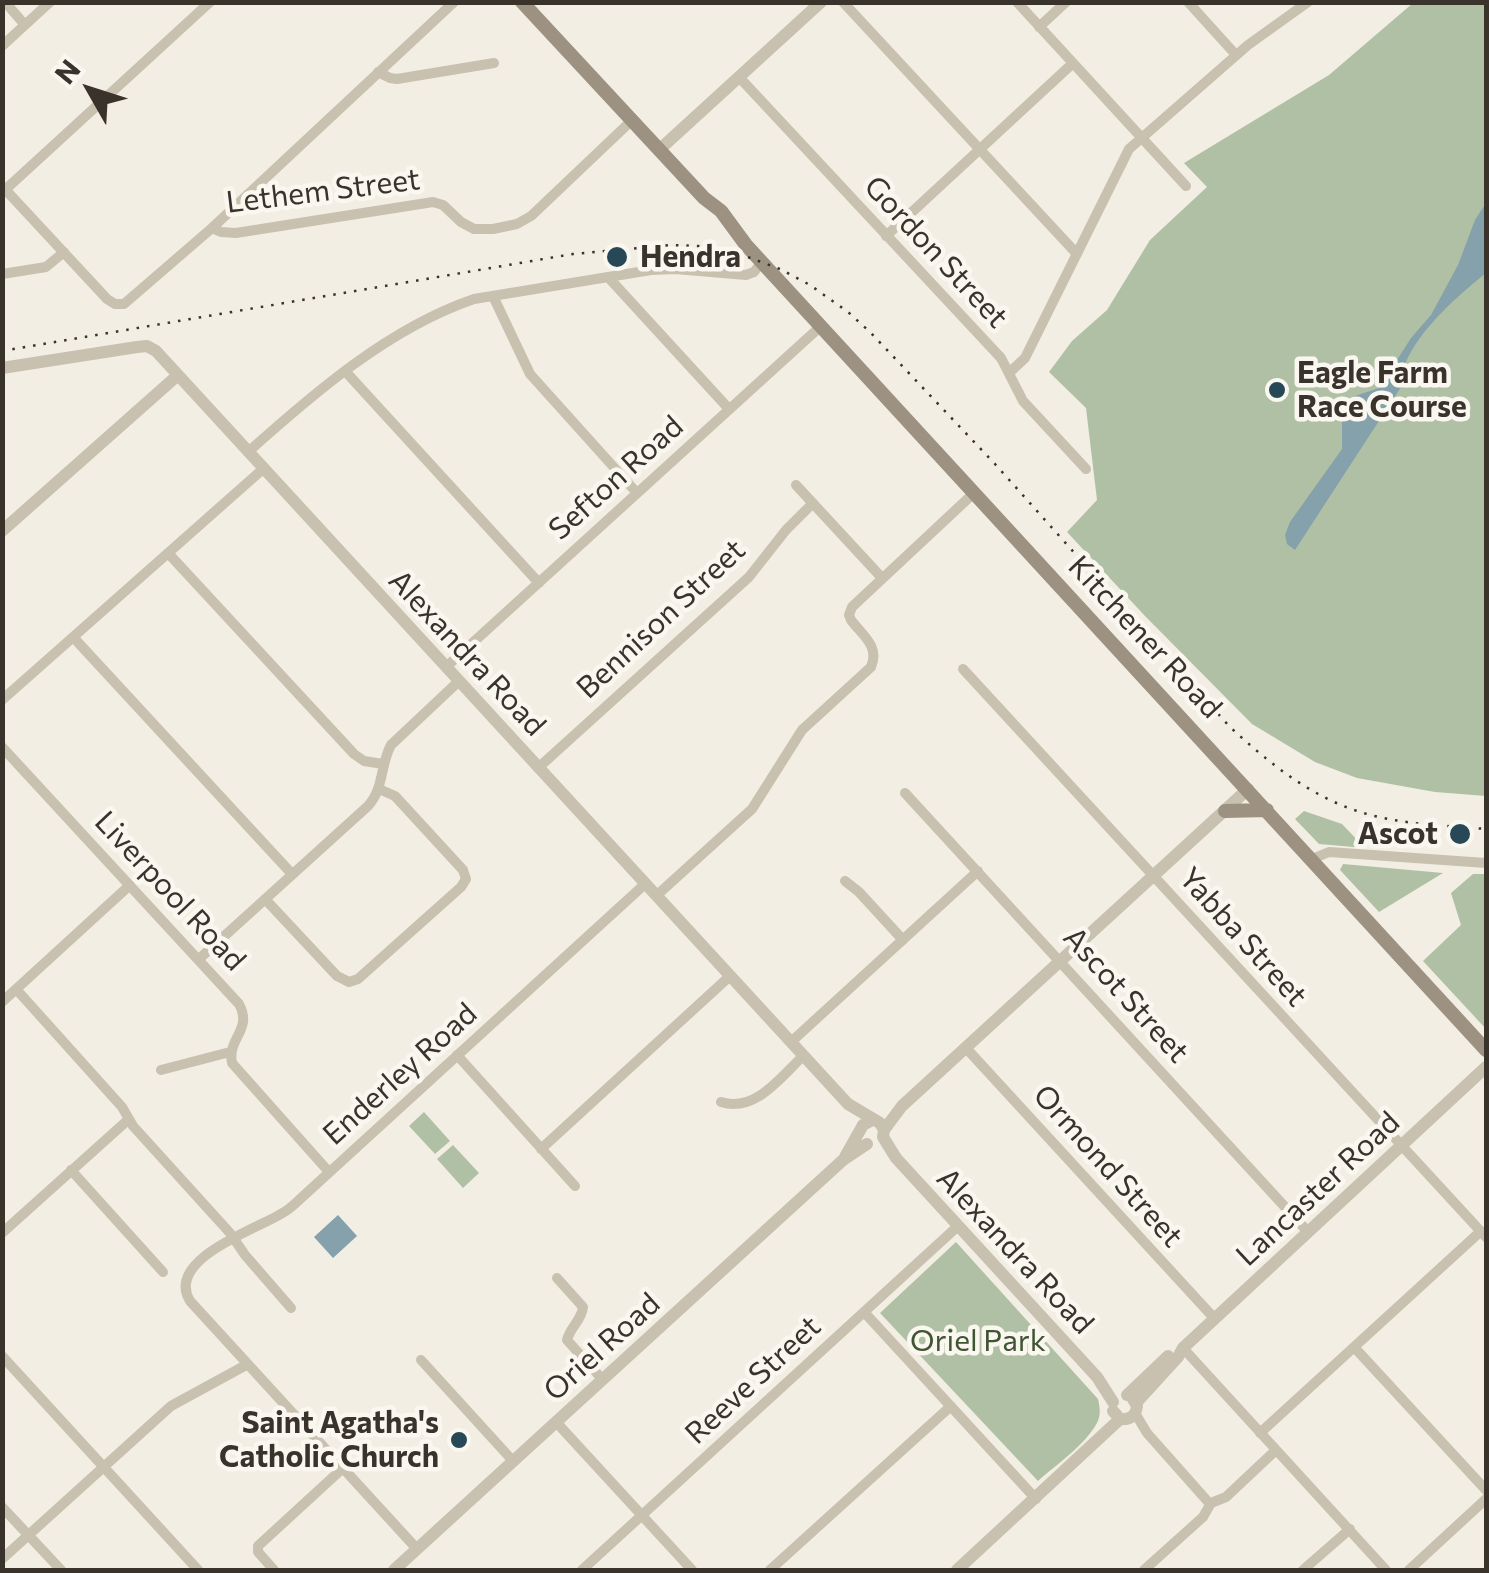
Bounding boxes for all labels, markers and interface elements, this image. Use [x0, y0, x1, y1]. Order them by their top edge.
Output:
north arrow [40, 40, 140, 140]
text: N [47, 52, 87, 90]
street label: Lethem Street [224, 161, 422, 221]
street label: Gordon Street [857, 169, 1015, 335]
place label: Hendra [640, 239, 741, 275]
marker: Hendra [604, 244, 630, 270]
place label: Eagle Farm Race Course [1297, 355, 1467, 426]
marker: Eagle Farm Race Course [1266, 379, 1288, 401]
street label: Sefton Road [542, 408, 690, 548]
street label: Bennison Street [570, 532, 752, 706]
street label: Kitchener Road [1061, 548, 1229, 726]
street label: Alexandra Road [381, 563, 553, 743]
street label: Liverpool Road [87, 804, 253, 978]
place label: Ascot [1357, 816, 1438, 852]
marker: Ascot [1447, 821, 1473, 847]
street label: Yabba Street [1171, 860, 1315, 1014]
street label: Ascot Street [1056, 920, 1196, 1070]
street label: Enderley Road [316, 996, 484, 1152]
street label: Ormond Street [1026, 1078, 1190, 1254]
street label: Lancaster Road [1229, 1104, 1407, 1274]
street label: Alexandra Road [929, 1161, 1101, 1341]
street label: Oriel Road [537, 1286, 667, 1408]
street label: Reeve Street [678, 1308, 828, 1452]
park label: Oriel Park [910, 1323, 1046, 1359]
place label: Saint Agatha's Catholic Church [219, 1405, 439, 1476]
marker: Saint Agatha's Catholic Church [448, 1429, 470, 1451]

